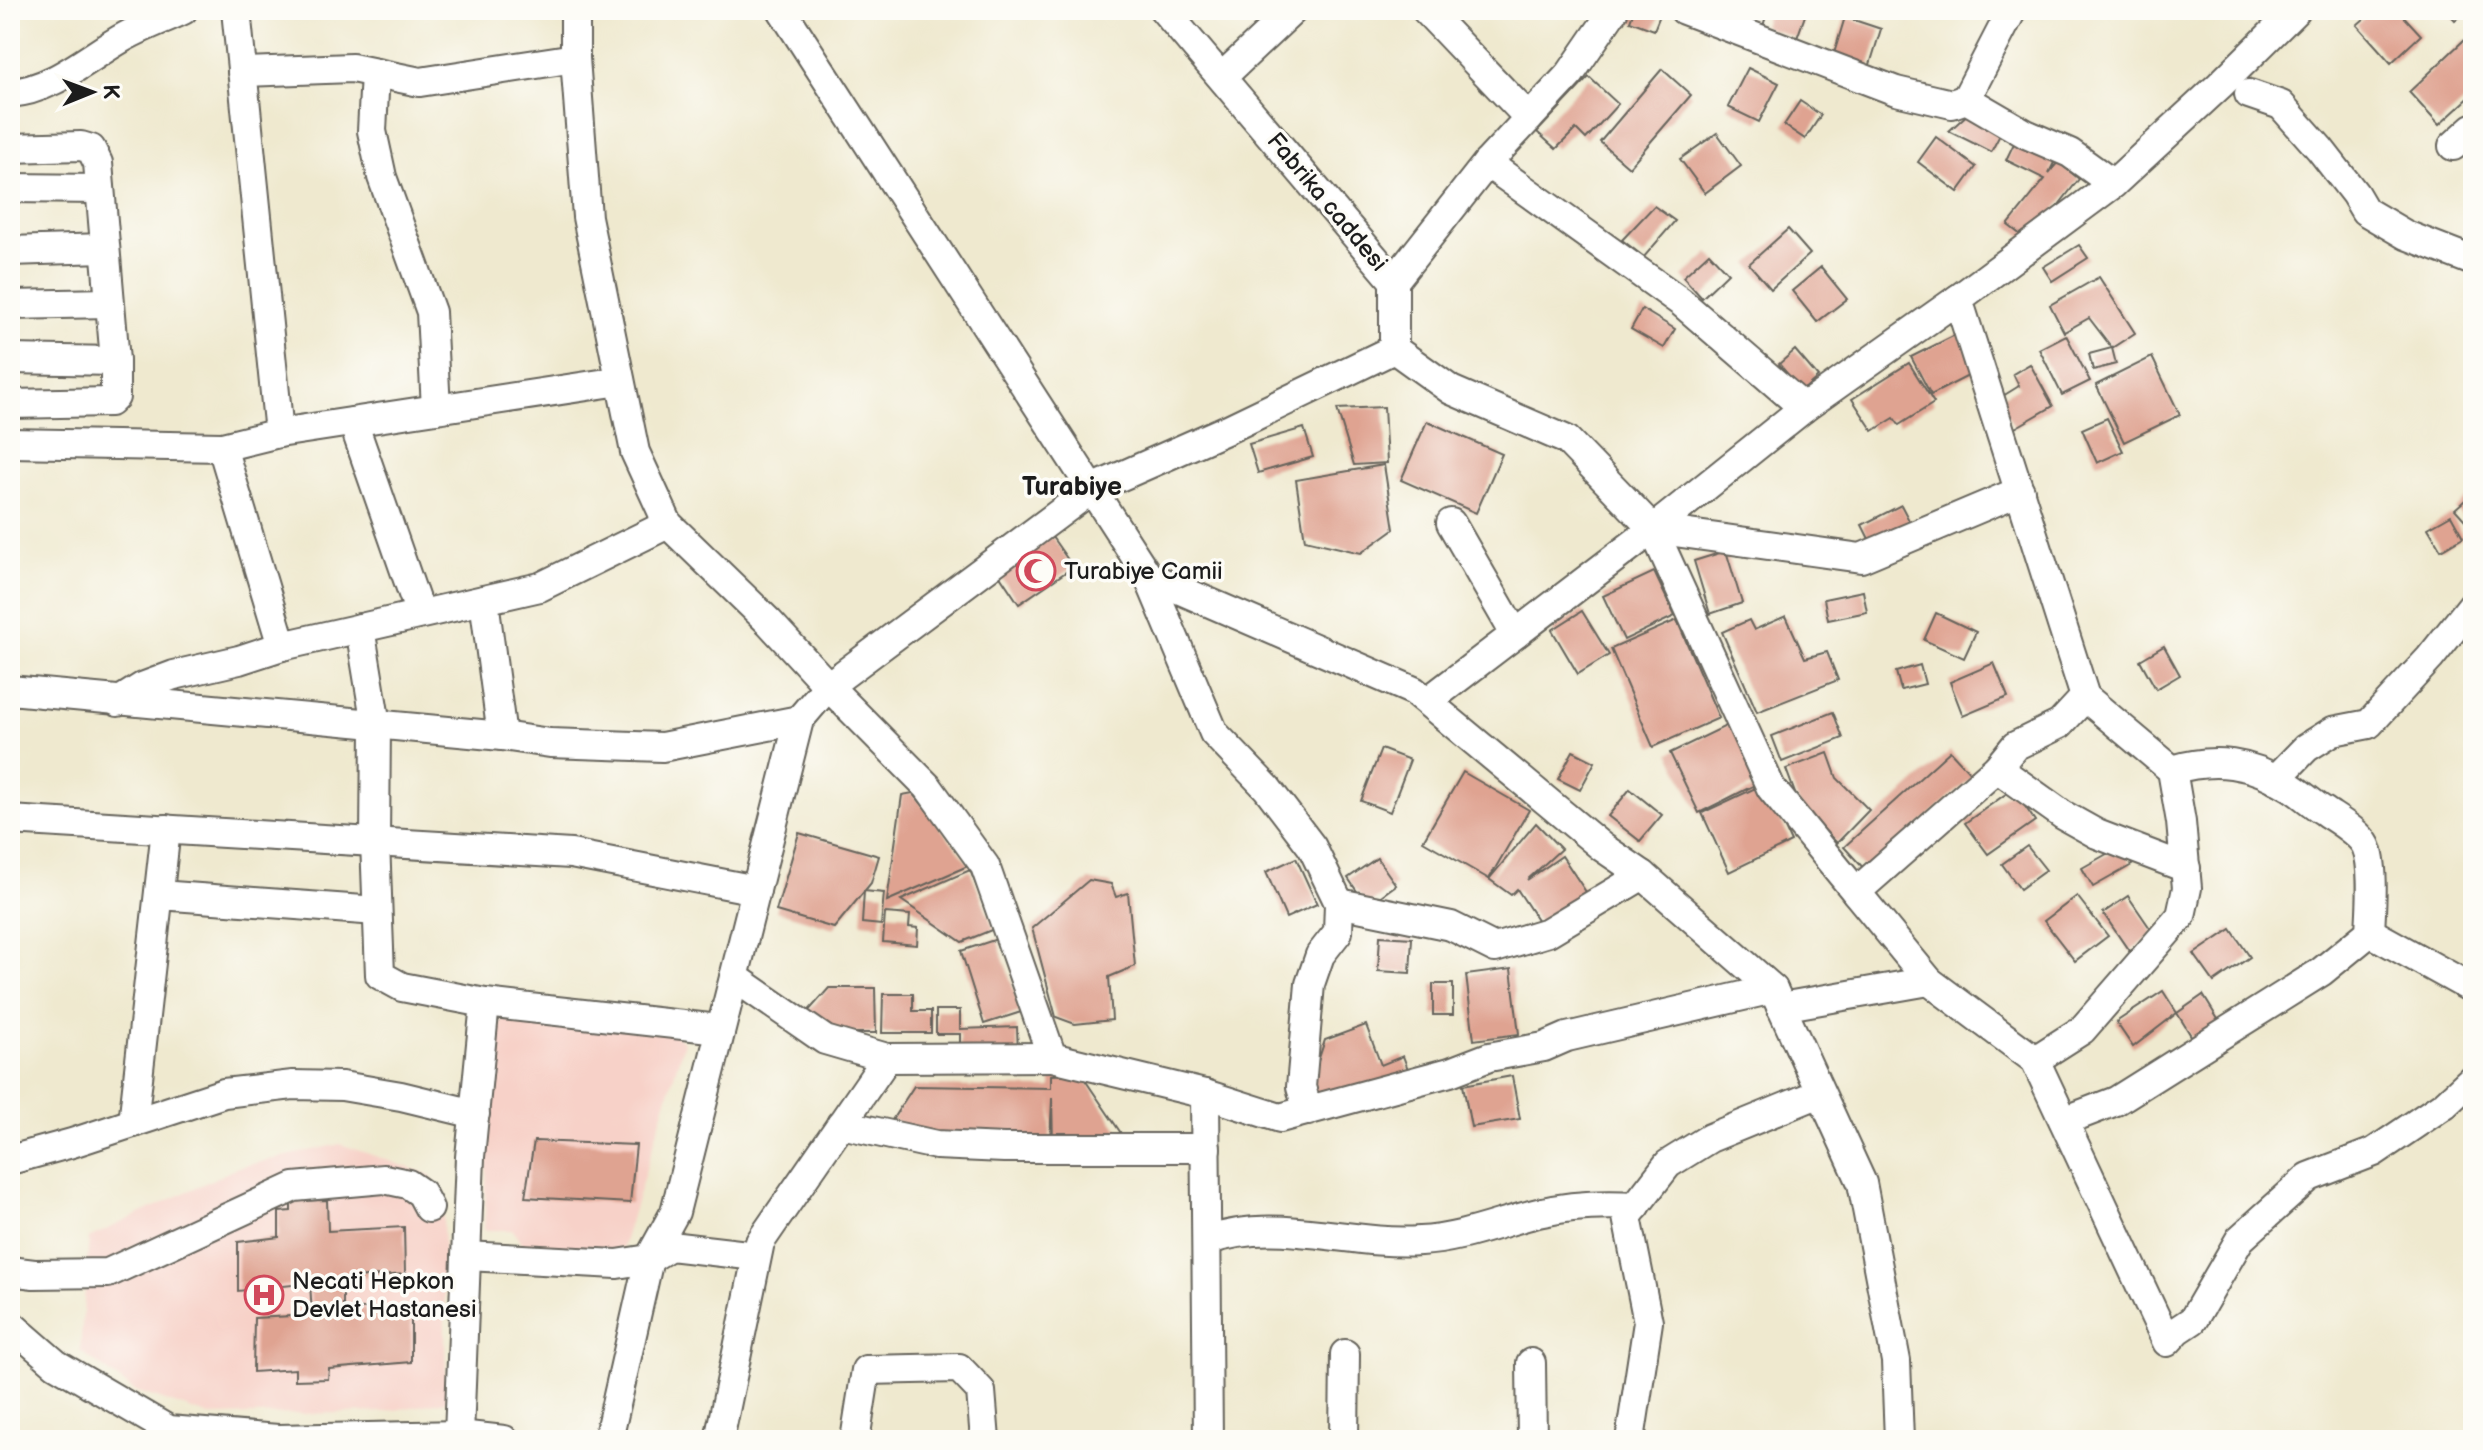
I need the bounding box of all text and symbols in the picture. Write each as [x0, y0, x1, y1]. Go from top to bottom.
north arrow [52, 52, 132, 132]
text: K [97, 84, 124, 99]
street label: Fabrika caddesi [1261, 127, 1393, 277]
district label: Turabiye [1022, 472, 1122, 503]
mosque icon: Turabiye Camii [1015, 550, 1057, 592]
place label: Turabiye Camii [1064, 557, 1223, 586]
place label: Necati Hepkon Devlet Hastanesi [292, 1267, 477, 1324]
hospital icon: Necati Hepkon Devlet Hastanesi [243, 1274, 285, 1316]

